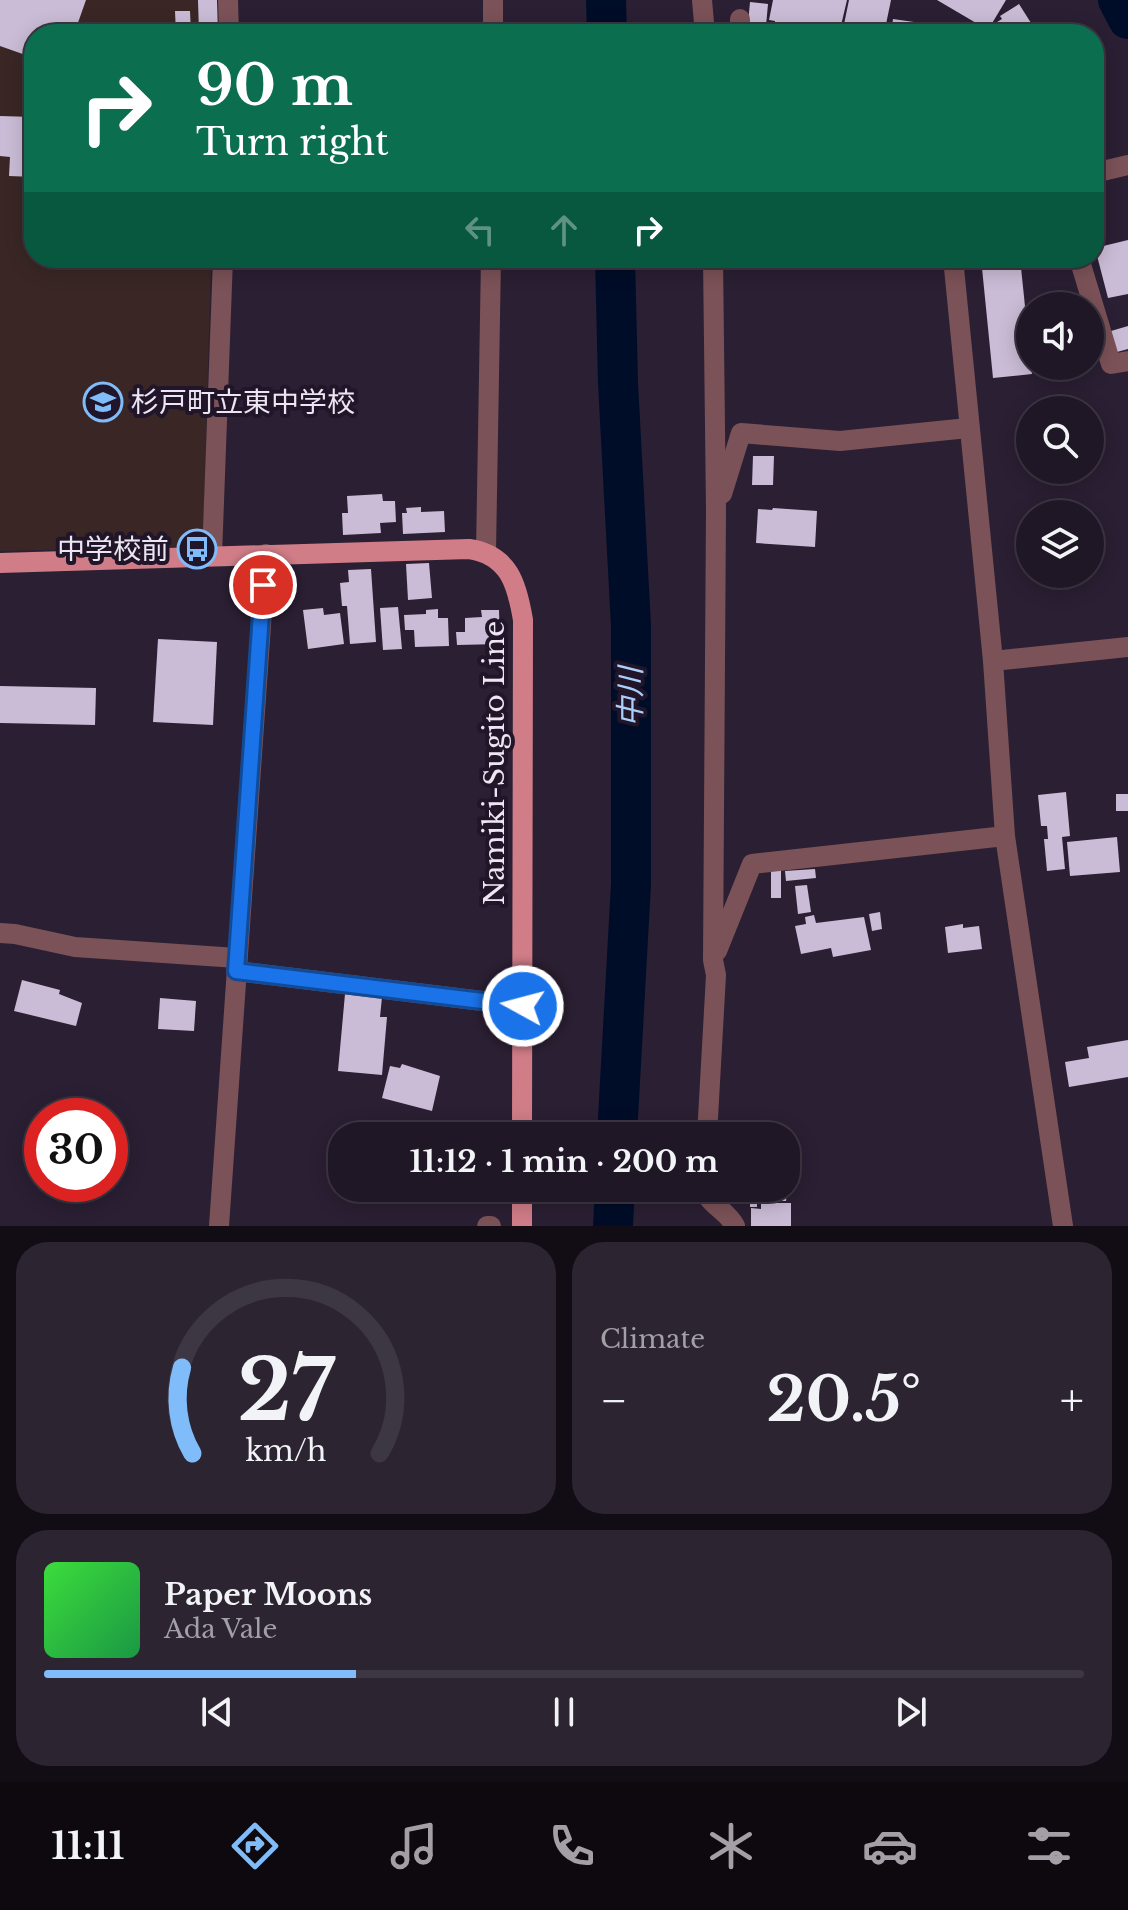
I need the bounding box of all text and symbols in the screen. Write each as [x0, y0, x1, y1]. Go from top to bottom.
text: 90 m [196, 51, 353, 120]
icon: right [64, 56, 168, 160]
text: Turn right [196, 120, 389, 165]
icon: left [458, 208, 502, 252]
icon: ahead [542, 208, 586, 252]
icon: right [626, 208, 670, 252]
map controls [1016, 292, 1104, 588]
button: sound [1016, 292, 1104, 380]
school or university icon: 杉戸町立東中学校 [82, 381, 124, 423]
place label: 杉戸町立東中学校 [131, 385, 355, 420]
button: search [1016, 396, 1104, 484]
button: layers [1016, 500, 1104, 588]
bus stop icon: 中学校前 [176, 528, 218, 570]
place label: 中学校前 [57, 532, 169, 567]
pin [229, 551, 297, 619]
icon: arrive [241, 563, 285, 607]
street label: Namiki-Sugito Line [477, 621, 512, 905]
water label: 中川 [612, 664, 649, 727]
position arrow [481, 964, 565, 1048]
speed limit sign: 30 [24, 1098, 128, 1202]
text: 11:12 · 1 min · 200 m [410, 1143, 718, 1180]
text: Climate [600, 1323, 705, 1355]
text: 27 [237, 1339, 336, 1442]
text: 20.5° [767, 1363, 921, 1437]
text: − [600, 1373, 628, 1428]
text: + [1060, 1373, 1084, 1428]
text: km/h [245, 1433, 327, 1469]
text: Paper Moons [164, 1576, 372, 1613]
text: Ada Vale [164, 1613, 277, 1645]
icon: previous [195, 1690, 239, 1734]
icon: pause [542, 1690, 586, 1734]
icon: next [889, 1690, 933, 1734]
icon: directions [227, 1818, 283, 1874]
icon: music [386, 1818, 442, 1874]
icon: phone [544, 1818, 600, 1874]
icon: climate [703, 1818, 759, 1874]
icon: car [862, 1818, 918, 1874]
icon: filters [1021, 1818, 1077, 1874]
text: 11:11 [51, 1824, 124, 1869]

